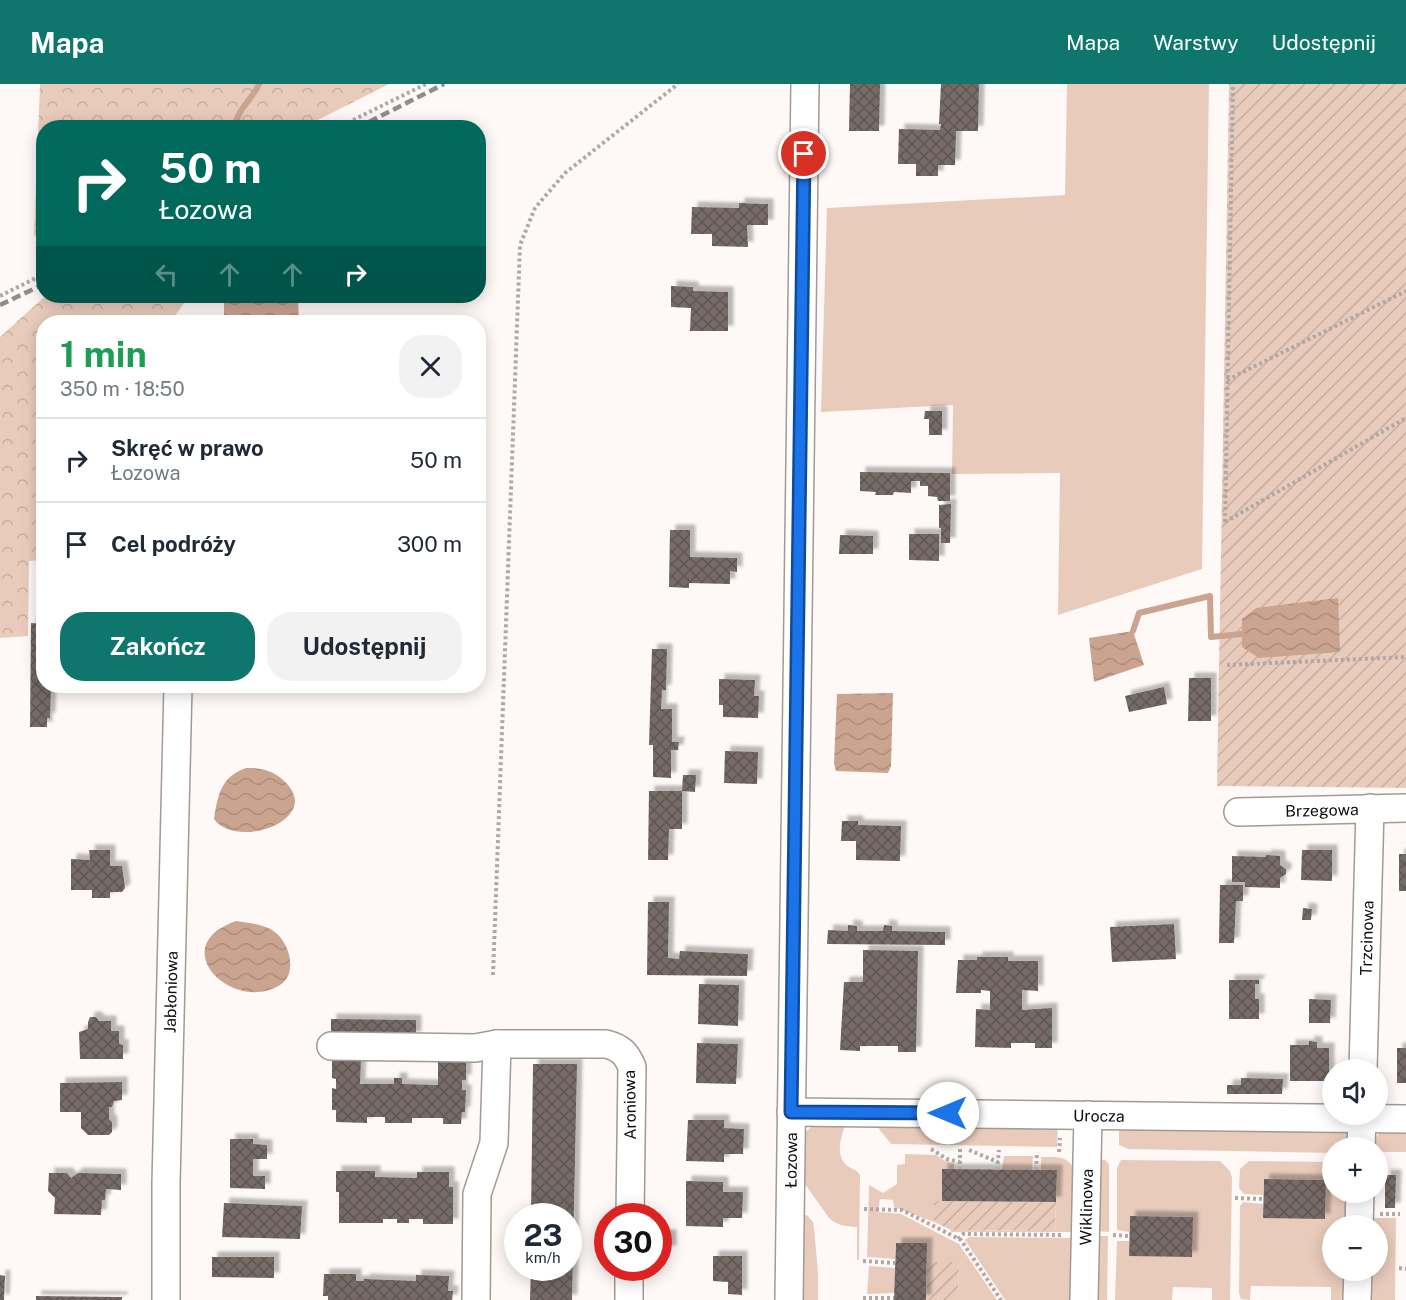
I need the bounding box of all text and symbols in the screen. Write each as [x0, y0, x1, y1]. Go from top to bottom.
text: Mapa [30, 26, 104, 59]
text: Mapa [1066, 30, 1120, 55]
text: Warstwy [1153, 30, 1238, 55]
text: Udostępnij [1271, 30, 1376, 55]
pin [778, 128, 829, 179]
icon: arrive [787, 137, 820, 170]
text: 50 m [159, 143, 262, 192]
icon: right [60, 144, 138, 222]
text: Łozowa [159, 193, 253, 225]
icon: left [150, 258, 183, 291]
icon: ahead [213, 258, 246, 291]
icon: ahead [276, 258, 309, 291]
icon: right [339, 258, 372, 291]
text: 1 min [60, 333, 147, 375]
button: close [399, 335, 462, 398]
text: 350 m · 18:50 [60, 377, 185, 401]
text: Skręć w prawo [111, 435, 264, 461]
icon: right [60, 444, 93, 477]
text: 50 m [410, 447, 462, 473]
text: Łozowa [111, 461, 180, 485]
icon: arrive [60, 528, 93, 561]
text: Cel podróży [111, 531, 236, 557]
text: 300 m [397, 531, 462, 557]
button: Zakończ [60, 612, 255, 681]
button: Udostępnij [267, 612, 462, 681]
street label: Brzegowa [1285, 800, 1359, 820]
street label: Trzcinowa [1356, 900, 1377, 976]
street label: Jabłoniowa [160, 951, 181, 1033]
map controls [1322, 1059, 1388, 1281]
button: sound [1322, 1059, 1388, 1125]
street label: Aroniowa [620, 1070, 640, 1140]
position arrow [916, 1081, 980, 1145]
street label: Urocza [1073, 1106, 1125, 1125]
street label: Łozowa [781, 1132, 801, 1188]
button: + [1322, 1137, 1388, 1203]
street label: Wiklinowa [1076, 1169, 1096, 1245]
speed limit sign: 30 [594, 1203, 672, 1281]
button: − [1322, 1215, 1388, 1281]
text: 23 [523, 1217, 563, 1253]
text: km/h [525, 1249, 561, 1266]

